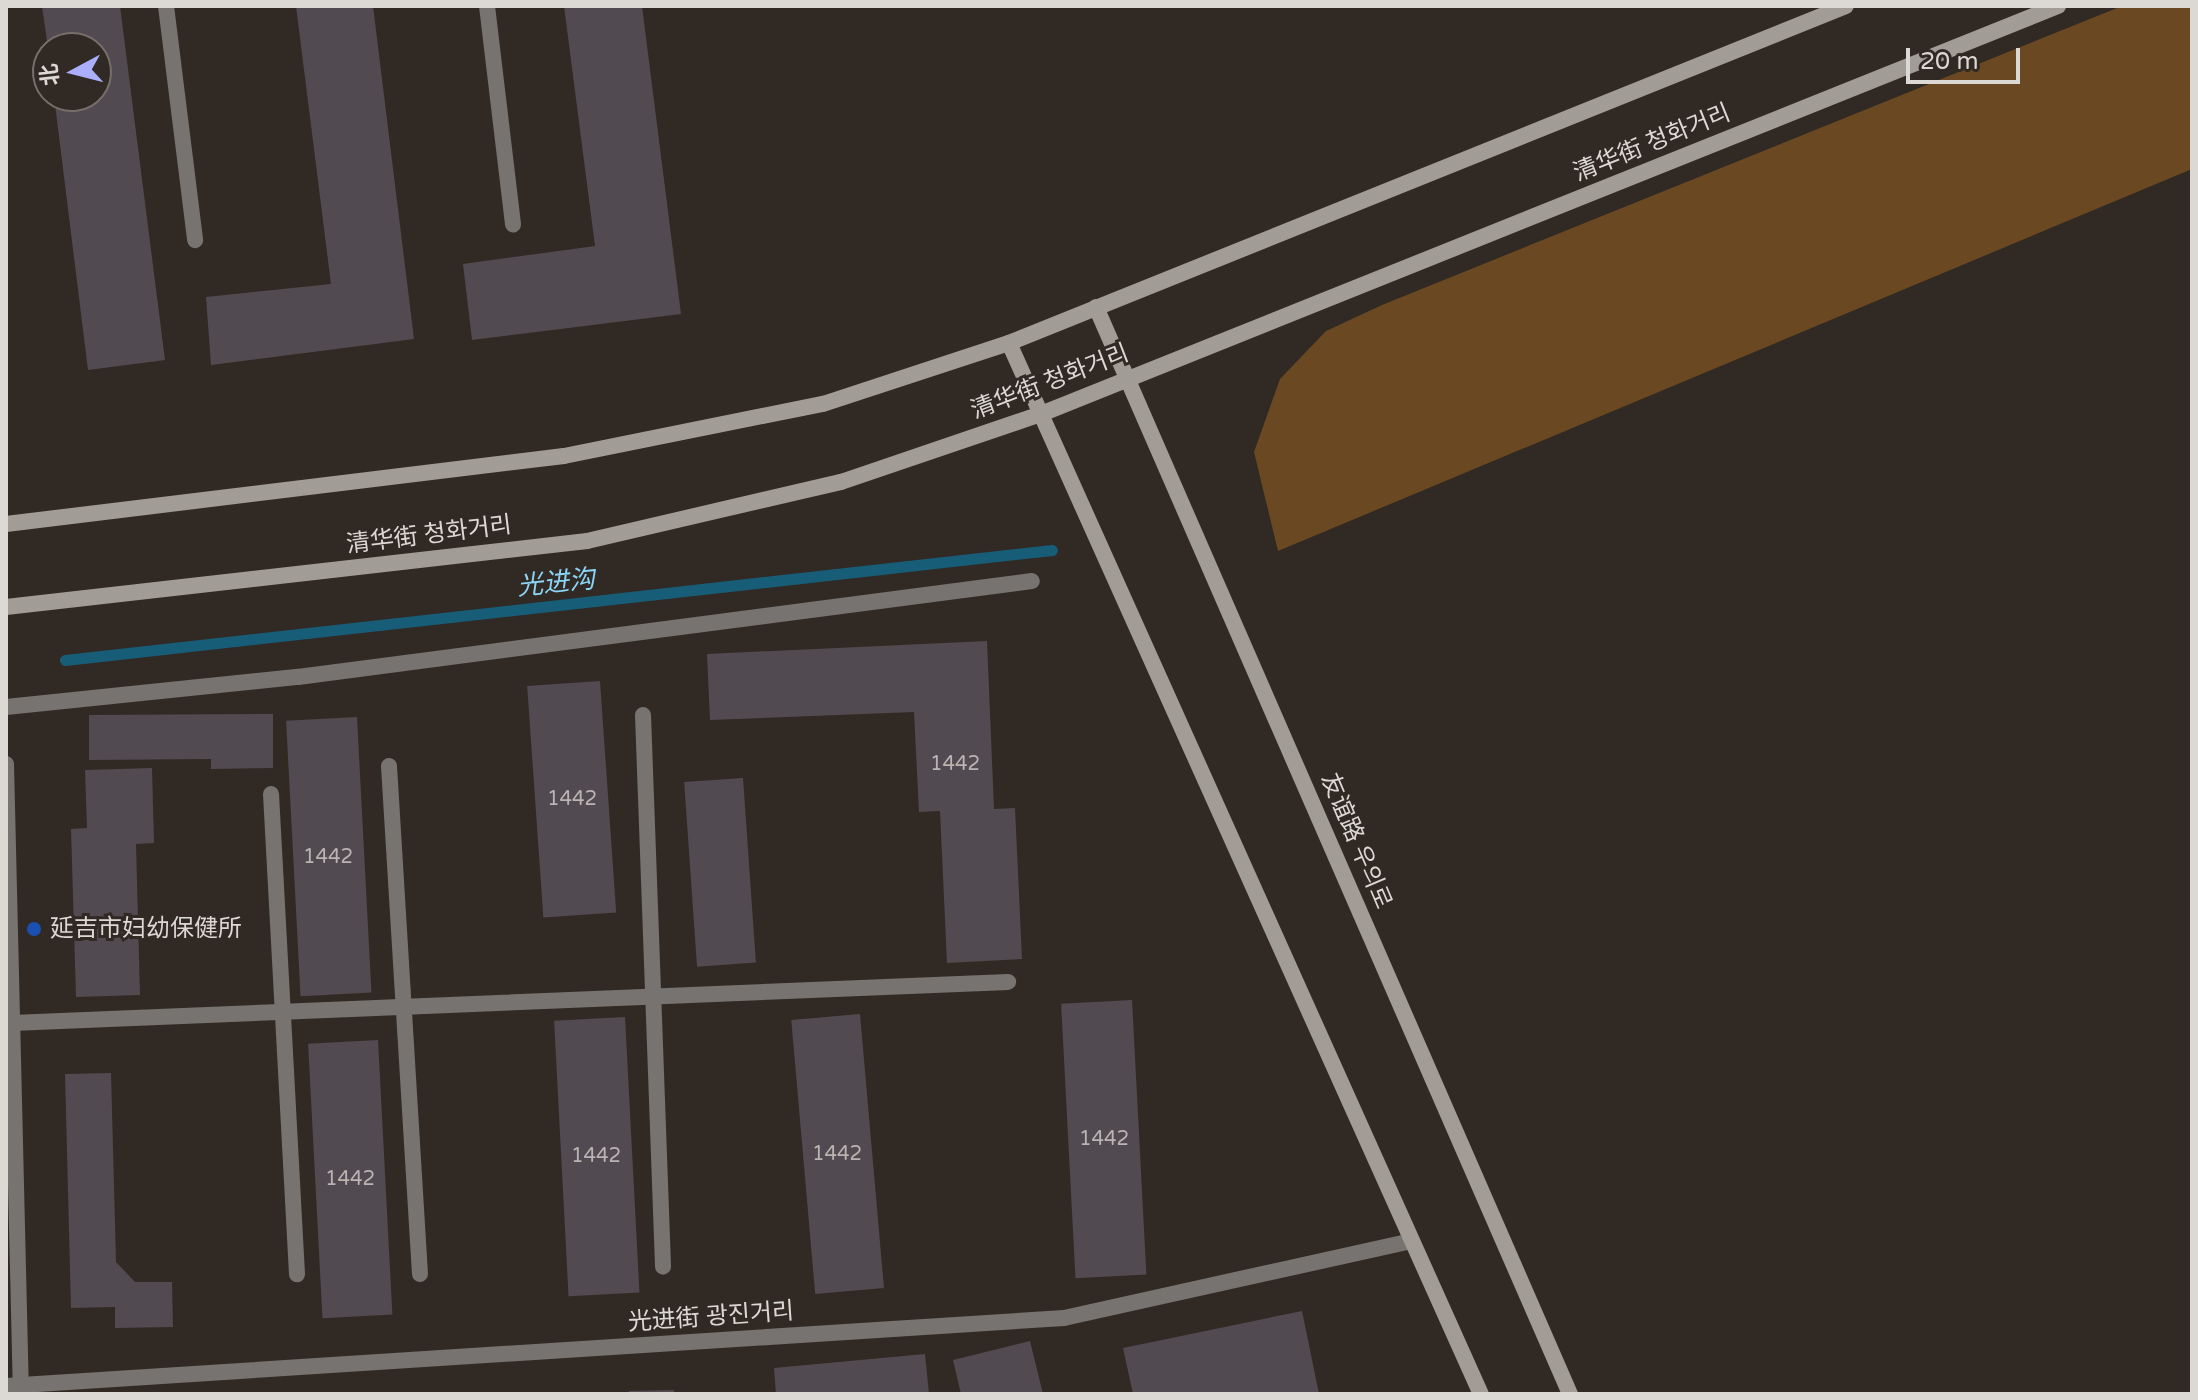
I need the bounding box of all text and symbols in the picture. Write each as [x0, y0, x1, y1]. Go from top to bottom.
north arrow [32, 32, 112, 112]
scale bar [1910, 32, 2024, 82]
text: 20 m [1920, 47, 1978, 76]
text: 北 [36, 62, 64, 87]
street label: 清华街 청화거리 [1569, 98, 1735, 188]
street label: 清华街 청화거리 [967, 339, 1133, 425]
street label: 清华街 청화거리 [345, 511, 513, 559]
water label: 光进沟 [516, 563, 596, 603]
house number: 1442 [930, 752, 980, 776]
street label: 友谊路 우의로 [1315, 769, 1397, 913]
house number: 1442 [547, 787, 597, 811]
house number: 1442 [303, 845, 353, 869]
place label: 延吉市妇幼保健所 [50, 915, 242, 943]
marker: 延吉市妇幼保健所 [25, 920, 43, 938]
house number: 1442 [1079, 1127, 1129, 1151]
house number: 1442 [812, 1142, 862, 1166]
house number: 1442 [571, 1144, 621, 1168]
house number: 1442 [325, 1167, 375, 1191]
street label: 光进街 광진거리 [627, 1297, 795, 1337]

